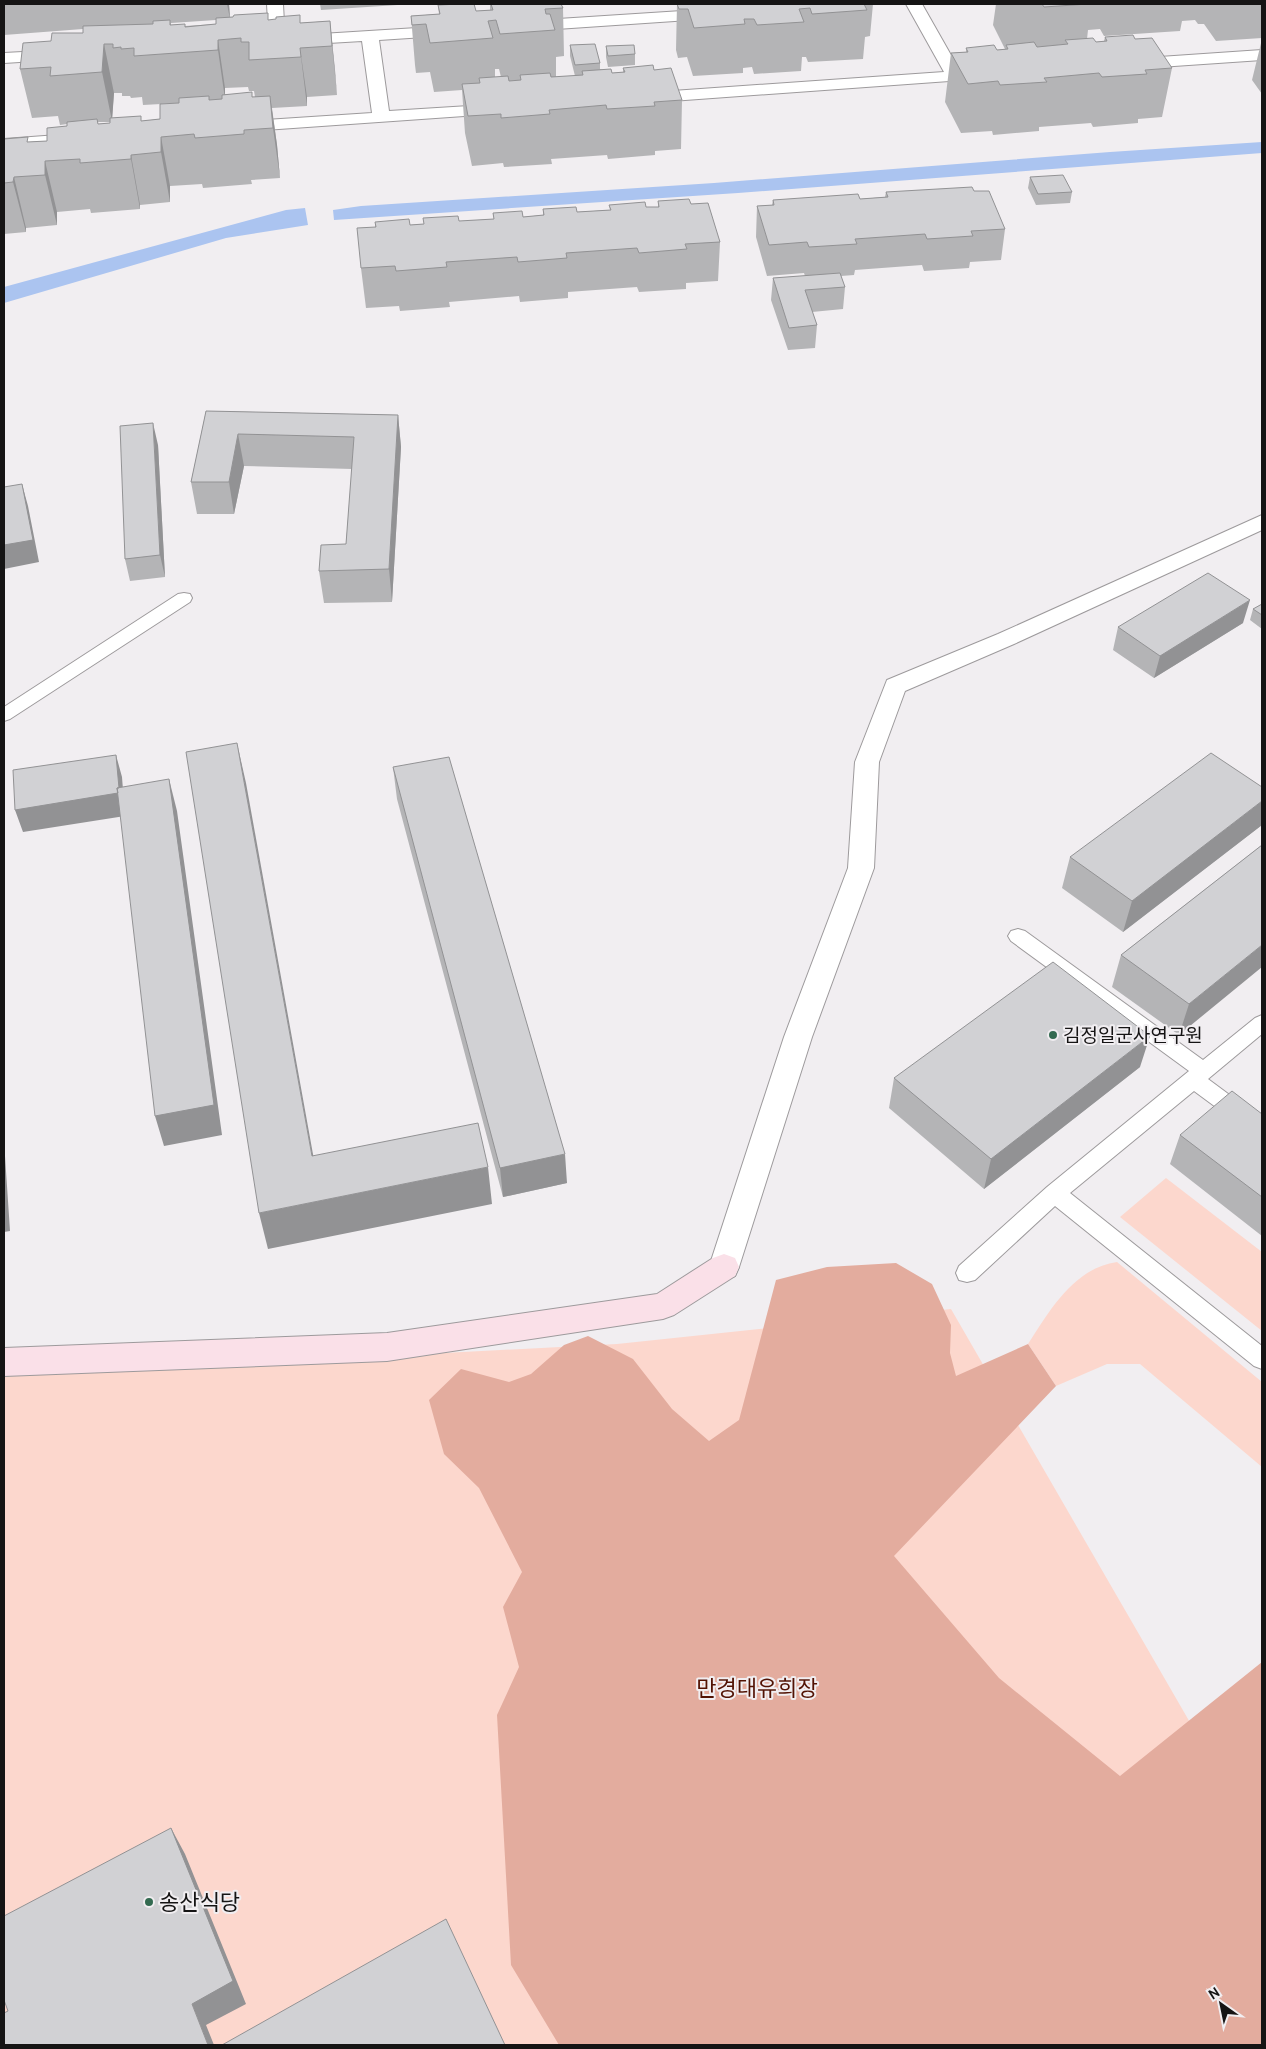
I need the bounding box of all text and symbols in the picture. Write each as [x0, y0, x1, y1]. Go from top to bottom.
place label: 김정일군사연구원 [1063, 1024, 1203, 1047]
marker: 김정일군사연구원 [1047, 1029, 1059, 1041]
park label: 만경대유희장 [696, 1675, 818, 1702]
place label: 송산식당 [159, 1889, 240, 1916]
marker: 송산식당 [143, 1896, 155, 1908]
north arrow [1196, 1979, 1246, 2029]
text: N [1205, 1983, 1223, 2003]

